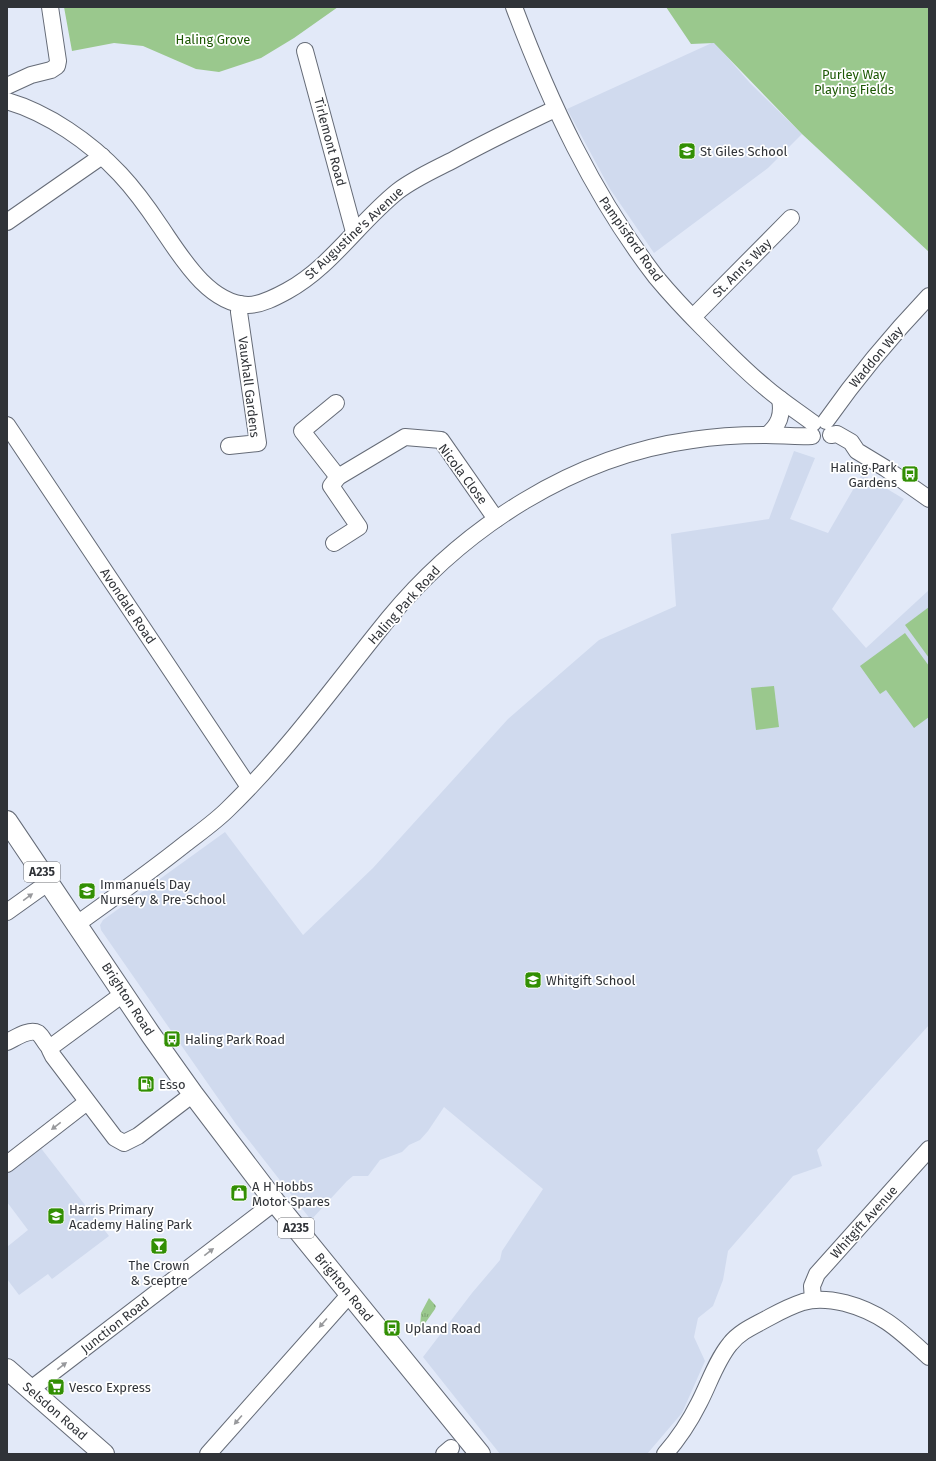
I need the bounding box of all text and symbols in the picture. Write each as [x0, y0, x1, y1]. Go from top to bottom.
park label: Haling Grove [176, 32, 250, 47]
park label: Purley Way Playing Fields [814, 67, 894, 97]
street label: Tirlemont Road [311, 96, 349, 188]
school or university icon: St Giles School [677, 141, 697, 161]
place label: St Giles School [700, 144, 788, 159]
street label: St Augustine's Avenue [302, 184, 406, 282]
street label: Pampisford Road [596, 194, 666, 284]
street label: St. Ann's Way [710, 235, 775, 300]
street label: Waddon Way [846, 323, 906, 391]
street label: Vauxhall Gardens [235, 336, 263, 438]
street label: Nicola Close [435, 441, 491, 507]
place label: Haling Park Gardens [830, 460, 897, 490]
bus stop icon: Haling Park Gardens [900, 464, 920, 484]
street label: Haling Park Road [365, 563, 443, 647]
street label: Avondale Road [97, 565, 159, 647]
road number: A235 [24, 862, 60, 882]
place label: Immanuels Day Nursery & Pre-School [100, 877, 226, 907]
school or university icon: Immanuels Day Nursery & Pre-School [77, 881, 97, 901]
one-way arrow [22, 893, 33, 902]
street label: Brighton Road [99, 960, 157, 1038]
school or university icon: Whitgift School [523, 970, 543, 990]
place label: Whitgift School [546, 973, 636, 988]
bus stop icon: Haling Park Road [162, 1029, 182, 1049]
place label: Haling Park Road [185, 1032, 285, 1047]
fuel station icon: Esso [136, 1074, 156, 1094]
place label: Esso [159, 1077, 186, 1092]
one-way arrow [51, 1121, 62, 1130]
place label: A H Hobbs Motor Spares [252, 1179, 330, 1209]
shop icon: A H Hobbs Motor Spares [229, 1183, 249, 1203]
street label: Whitgift Avenue [827, 1183, 901, 1261]
place label: Harris Primary Academy Haling Park [69, 1202, 192, 1232]
school or university icon: Harris Primary Academy Haling Park [46, 1206, 66, 1226]
road number: A235 [278, 1218, 314, 1238]
bar icon: The Crown & Sceptre [149, 1236, 169, 1256]
one-way arrow [204, 1248, 215, 1257]
street label: Brighton Road [312, 1250, 376, 1324]
place label: The Crown & Sceptre [128, 1258, 190, 1288]
street label: Junction Road [78, 1294, 152, 1356]
one-way arrow [319, 1317, 328, 1328]
bus stop icon: Upland Road [382, 1318, 402, 1338]
place label: Upland Road [405, 1321, 481, 1336]
one-way arrow [56, 1361, 67, 1370]
supermarket icon: Vesco Express [46, 1377, 66, 1397]
street label: Selsdon Road [20, 1379, 90, 1443]
place label: Vesco Express [69, 1380, 151, 1395]
one-way arrow [233, 1415, 242, 1426]

